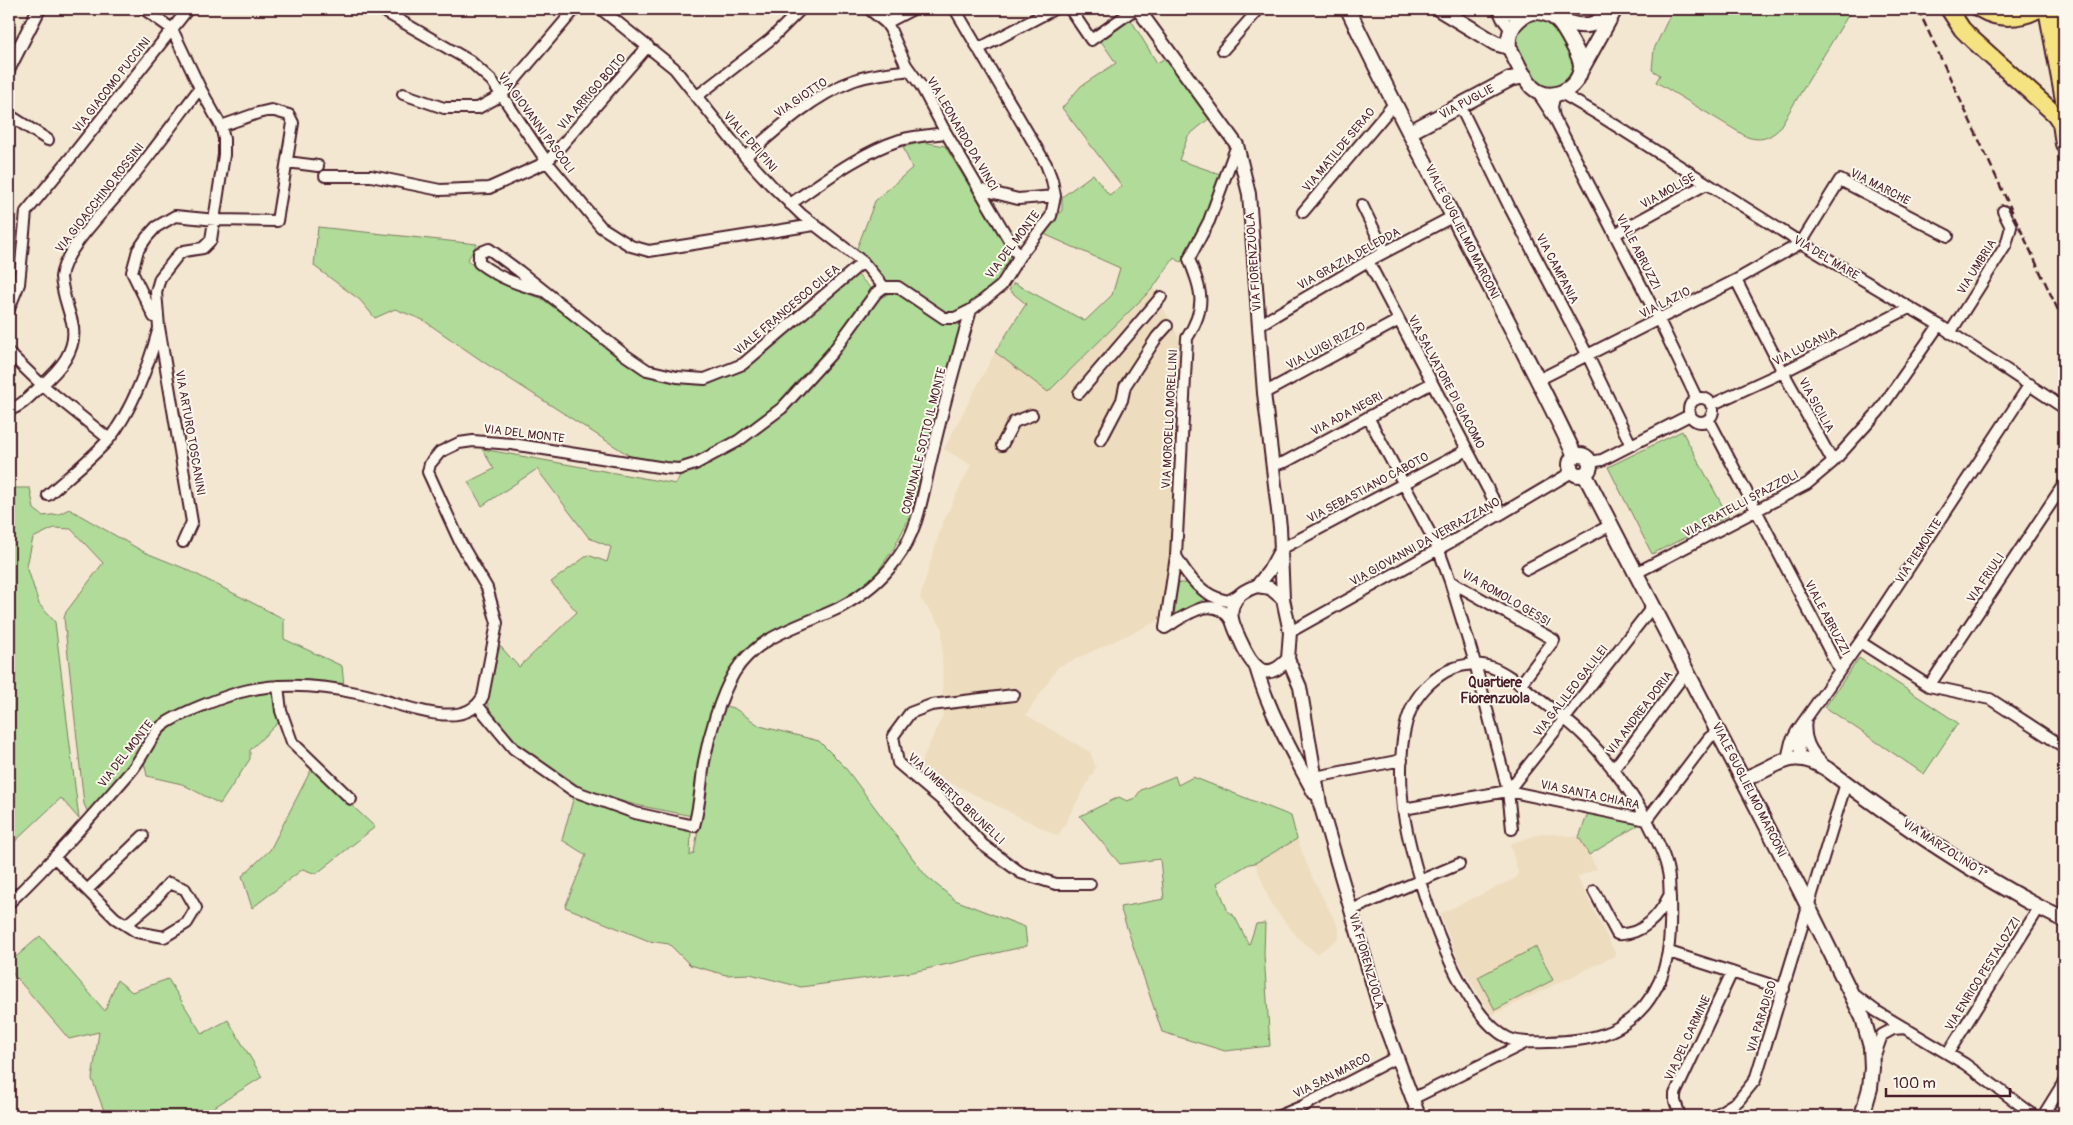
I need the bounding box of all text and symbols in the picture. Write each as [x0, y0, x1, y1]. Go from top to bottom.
street label: VIA GIACOMO PUCCINI [70, 34, 154, 136]
street label: VIA ARRIGO BOITO [555, 50, 629, 133]
street label: VIA GIOVANNI PASCOLI [494, 70, 578, 176]
street label: VIA LEONARDO DA VINCI [923, 74, 1001, 194]
street label: VIA GIOTTO [772, 75, 831, 121]
street label: VIA PUGLIE [1437, 81, 1497, 123]
street label: VIA MATILDE SERAO [1299, 105, 1379, 195]
street label: VIALE DEI PINI [720, 109, 780, 175]
street label: VIA GIOACCHINO ROSSINI [52, 140, 148, 256]
street label: VIALE GUGLIELMO MARCONI [1421, 162, 1503, 302]
street label: VIA MARCHE [1847, 165, 1913, 209]
street label: VIA MOLISE [1638, 170, 1698, 212]
street label: VIA DEL MONTE [983, 208, 1043, 282]
street label: VIA FIORENZUOLA [1243, 212, 1265, 312]
street label: VIALE ABRUZZI [1613, 212, 1663, 292]
street label: VIA GRAZIA DELEDDA [1295, 224, 1403, 293]
street label: VIA CAMPANIA [1532, 231, 1582, 307]
street label: VIA DEL MARE [1791, 233, 1861, 283]
street label: VIA UMBRIA [1954, 236, 2000, 297]
street label: VIALE FRANCESCO CILEA [731, 261, 843, 359]
street label: VIA LAZIO [1637, 284, 1693, 322]
street label: VIA SALVATORE DI GIACOMO [1404, 313, 1488, 452]
street label: VIA LUIGI RIZZO [1284, 319, 1368, 373]
street label: VIA LUCANIA [1770, 324, 1840, 370]
street label: VIA MOROELLO MORELLINI [1159, 349, 1181, 489]
street label: COMUNALE SOTTO IL MONTE [898, 366, 950, 516]
street label: VIA ARTURO TOSCANINI [172, 369, 208, 497]
street label: VIA SICILIA [1795, 375, 1837, 435]
street label: VIA ADA NEGRI [1308, 389, 1386, 439]
street label: VIA DEL MONTE [483, 422, 565, 446]
street label: VIA SEBASTIANO CABOTO [1305, 449, 1432, 526]
street label: VIA FRATELLI SPAZZOLI [1681, 467, 1801, 541]
street label: VIA GIOVANNI DA VERRAZZANO [1347, 494, 1503, 590]
street label: VIA PIEMONTE [1892, 516, 1946, 586]
street label: VIA FRIULI [1964, 550, 2008, 606]
street label: VIA ROMOLO GESSI [1459, 566, 1553, 630]
street label: VIALE ABRUZZI [1801, 578, 1853, 658]
street label: VIA GALILEO GALILEI [1530, 642, 1612, 740]
street label: VIA ANDREA DORIA [1604, 668, 1677, 758]
district label: Quartiere Fiorenzuola [1460, 674, 1530, 707]
street label: VIA DEL MONTE [95, 717, 157, 791]
street label: VIALE GUGLIELMO MARCONI [1708, 720, 1790, 860]
street label: VIA UMBERTO BRUNELLI [904, 750, 1008, 848]
street label: VIA SANTA CHIARA [1539, 777, 1641, 813]
street label: VIA MARZOLINO 1° [1900, 816, 1990, 882]
street label: VIA FIORENZUOLA [1345, 911, 1387, 1011]
street label: VIA ENRICO PESTALOZZI [1942, 914, 2024, 1034]
street label: VIA PARADISO [1744, 979, 1780, 1055]
street label: VIA DEL CARMINE [1662, 993, 1714, 1083]
street label: VIA SAN MARCO [1291, 1050, 1373, 1102]
scale bar [1886, 1065, 2009, 1097]
text: 100 m [1893, 1074, 1936, 1093]

